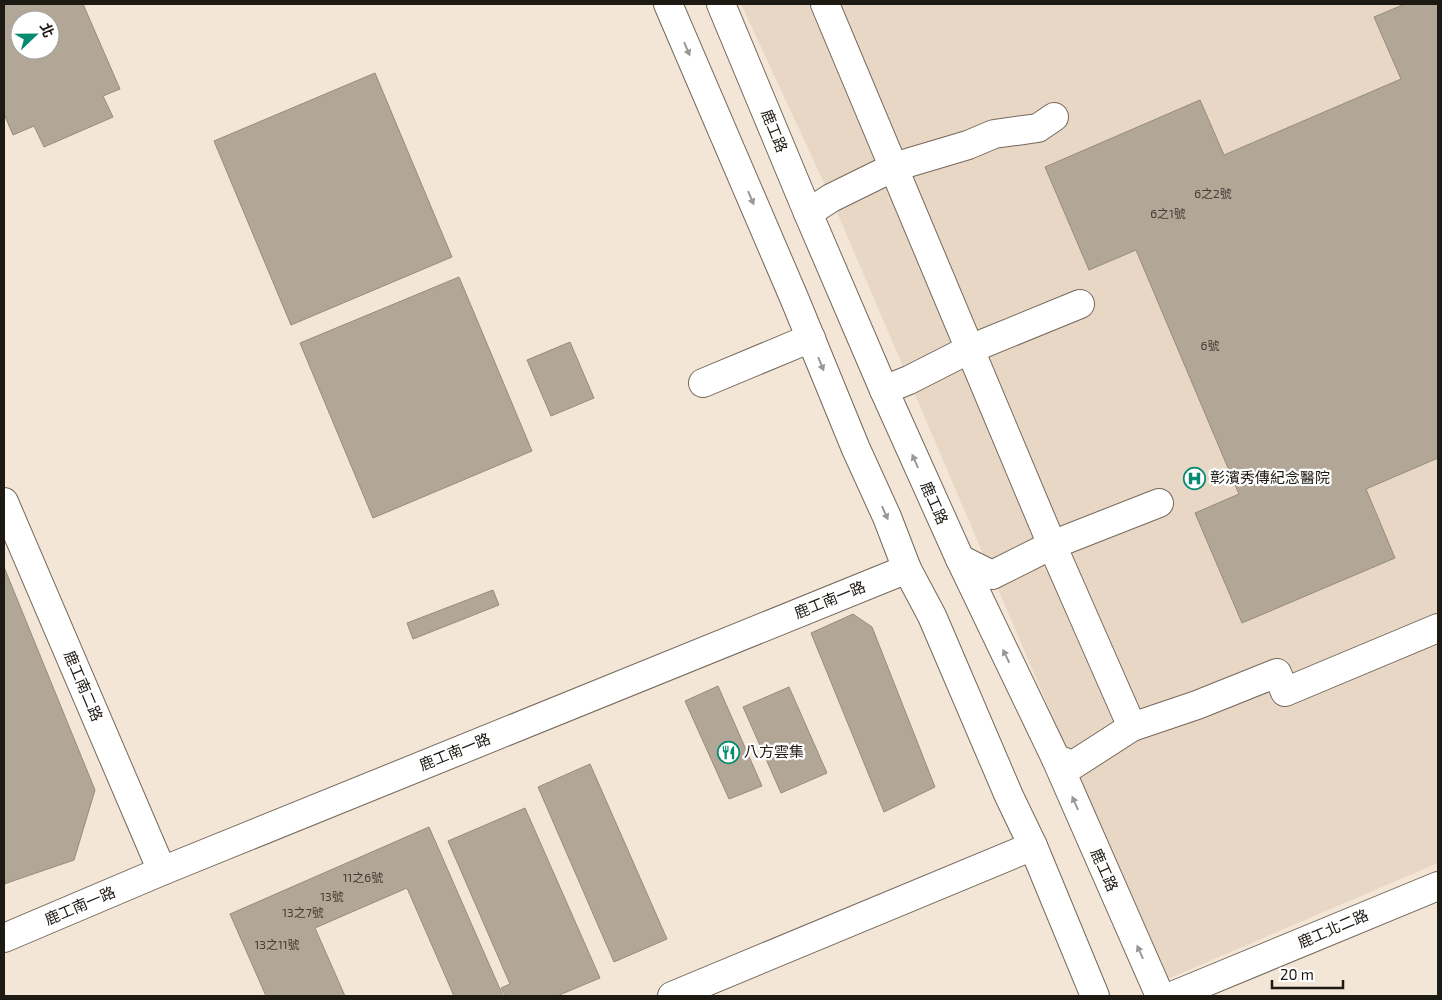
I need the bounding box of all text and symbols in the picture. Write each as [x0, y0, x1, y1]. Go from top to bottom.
north arrow [10, 10, 60, 60]
text: 北 [37, 20, 58, 40]
one-way arrow [684, 42, 692, 56]
street label: 鹿工路 [758, 106, 792, 155]
house number: 6之2號 [1194, 186, 1232, 200]
one-way arrow [748, 191, 756, 205]
house number: 6之1號 [1150, 206, 1186, 220]
house number: 6號 [1201, 338, 1219, 352]
one-way arrow [817, 357, 825, 372]
one-way arrow [911, 454, 919, 468]
hospital icon: 彰濱秀傳紀念醫院 [1182, 466, 1206, 490]
place label: 彰濱秀傳紀念醫院 [1210, 468, 1330, 486]
street label: 鹿工路 [918, 478, 952, 527]
one-way arrow [881, 506, 889, 520]
street label: 鹿工南一路 [791, 577, 868, 621]
street label: 鹿工南二路 [61, 648, 107, 724]
one-way arrow [1002, 648, 1010, 663]
street label: 鹿工南一路 [416, 729, 493, 773]
restaurant icon: 八方雲集 [716, 740, 740, 764]
place label: 八方雲集 [744, 742, 804, 760]
one-way arrow [1070, 796, 1078, 810]
street label: 鹿工路 [1088, 845, 1122, 894]
house number: 11之6號 [343, 870, 383, 884]
street label: 鹿工南一路 [42, 882, 118, 928]
house number: 13號 [320, 889, 344, 903]
house number: 13之7號 [282, 905, 324, 919]
street label: 鹿工北二路 [1295, 905, 1371, 951]
house number: 13之11號 [254, 937, 300, 951]
one-way arrow [1135, 945, 1143, 959]
scale bar [1272, 958, 1343, 990]
text: 20 m [1280, 965, 1314, 983]

